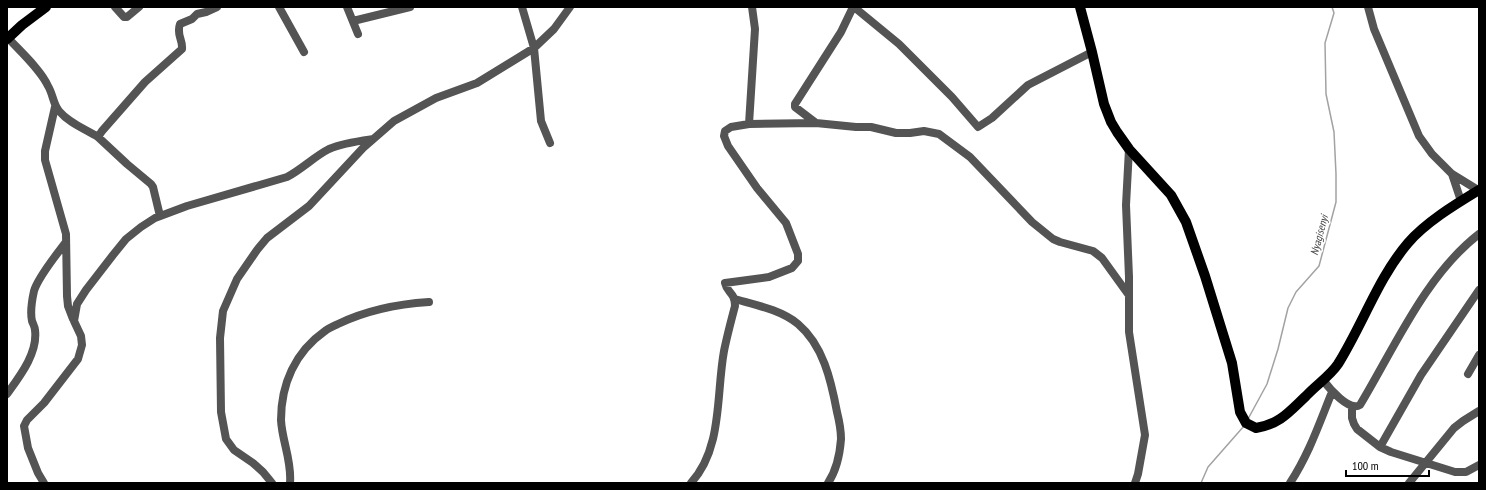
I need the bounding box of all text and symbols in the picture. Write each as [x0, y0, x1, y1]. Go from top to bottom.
water label: Nyagisenyi [1307, 212, 1332, 257]
scale bar [1346, 452, 1429, 478]
text: 100 m [1352, 458, 1379, 473]

